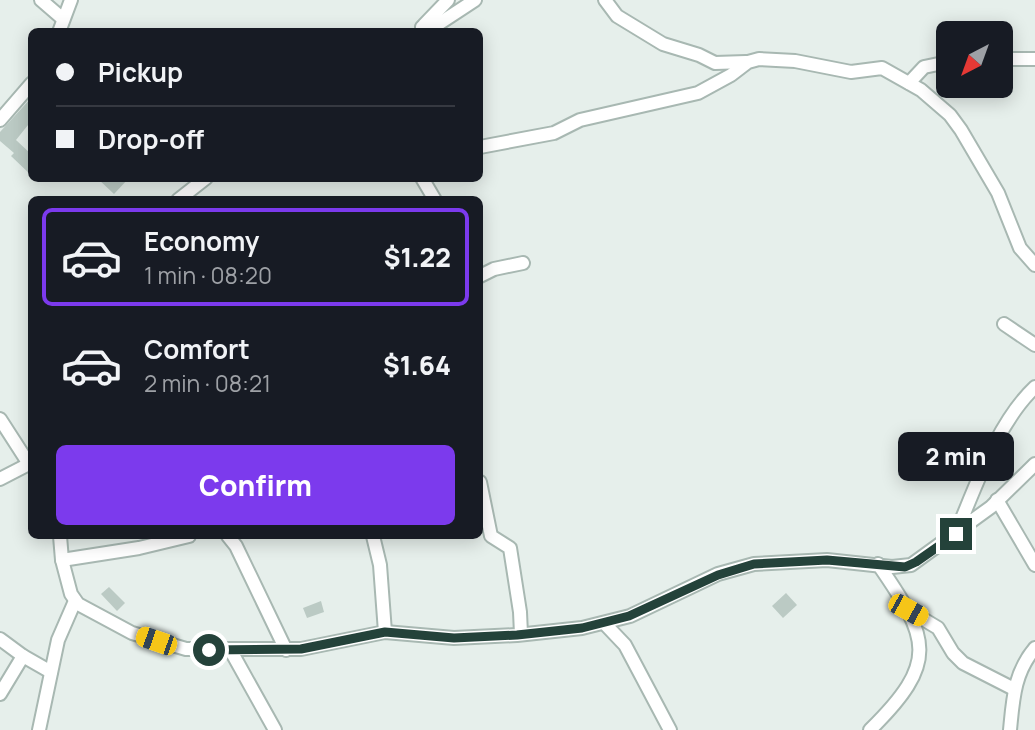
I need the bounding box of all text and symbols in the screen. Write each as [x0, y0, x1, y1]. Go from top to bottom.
north arrow [936, 21, 1013, 98]
map controls [936, 21, 1013, 98]
text: Pickup [98, 54, 183, 90]
text: Drop-off [98, 121, 204, 157]
text: Economy [144, 223, 259, 259]
icon: car [60, 226, 123, 289]
text: $1.22 [384, 239, 451, 275]
text: 1 min · 08:20 [144, 259, 272, 291]
text: Comfort [144, 331, 250, 367]
icon: car [60, 334, 123, 397]
text: $1.64 [383, 347, 451, 383]
text: 2 min · 08:21 [144, 367, 271, 399]
callout: 2 min [898, 433, 1014, 482]
text: 2 min [926, 440, 987, 472]
button: Confirm [56, 445, 455, 525]
route end [940, 518, 972, 550]
car [885, 591, 932, 629]
car [133, 624, 180, 658]
route start [193, 634, 225, 666]

